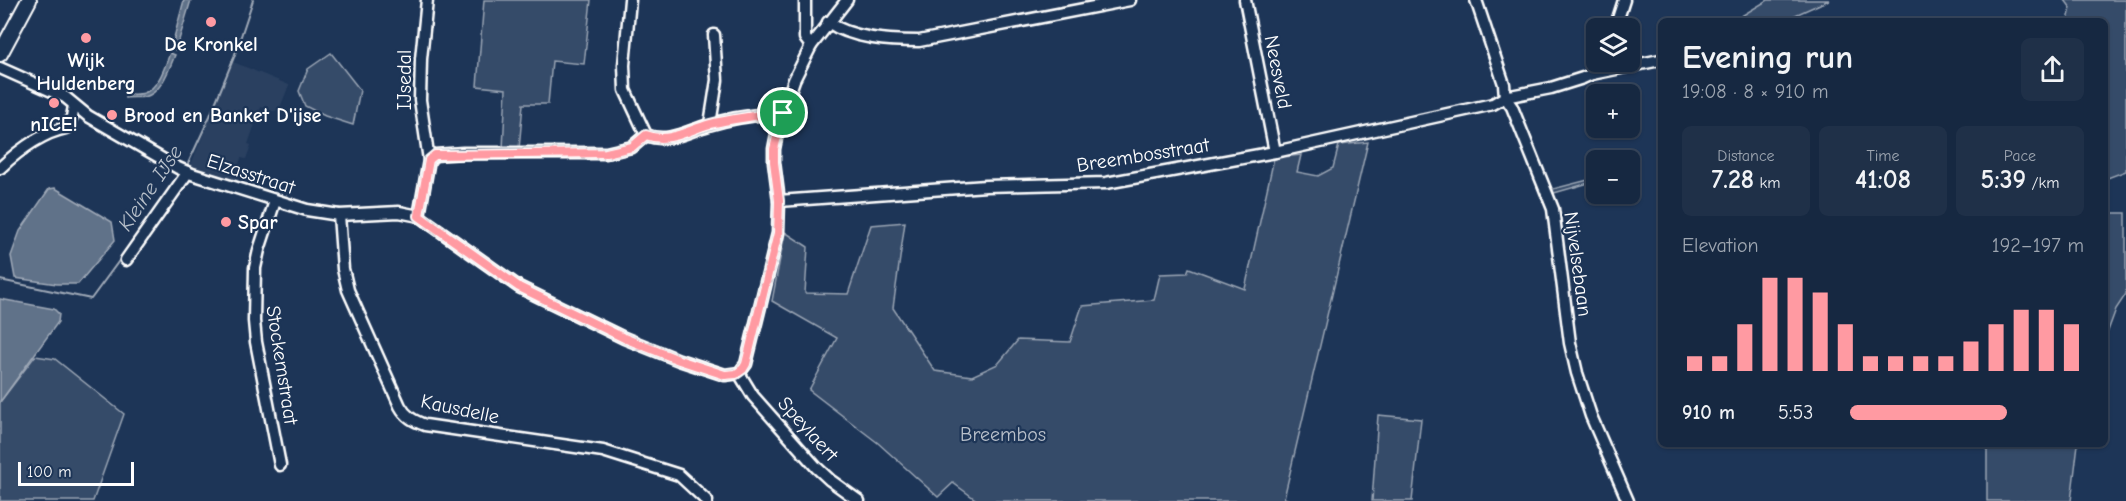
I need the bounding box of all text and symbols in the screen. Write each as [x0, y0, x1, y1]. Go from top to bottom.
marker: De Kronkel [204, 15, 218, 29]
map controls [1586, 18, 1640, 204]
button: layers [1586, 18, 1640, 72]
marker: Wijk Huldenberg [79, 31, 93, 45]
place label: De Kronkel [164, 33, 258, 56]
street label: Neesveld [1260, 33, 1296, 111]
text: Evening run [1682, 38, 1853, 76]
button: share [2021, 38, 2084, 101]
place label: Wijk Huldenberg [36, 49, 136, 95]
street label: IJsedal [393, 50, 416, 110]
text: 19:08 · 8 × 910 m [1682, 80, 1829, 103]
button: + [1586, 84, 1640, 138]
pin [757, 87, 808, 138]
marker: nICE! [47, 96, 61, 110]
icon: arrive [766, 96, 799, 129]
place label: Brood en Banket D'ijse [124, 104, 321, 127]
marker: Brood en Banket D'ijse [105, 108, 119, 122]
place label: nICE! [30, 113, 78, 136]
street label: Breembosstraat [1075, 133, 1212, 177]
water label: Kleine IJse [113, 140, 188, 235]
text: Distance [1717, 147, 1775, 165]
text: Time [1866, 147, 1900, 165]
text: Pace [2004, 147, 2036, 165]
street label: Elzasstraat [204, 149, 299, 199]
button: − [1586, 150, 1640, 204]
text: 7.28 [1712, 165, 1754, 195]
text: 41:08 [1855, 165, 1911, 195]
text: 5:39 [1981, 165, 2026, 195]
text: km [1754, 174, 1781, 192]
text: /km [2026, 174, 2059, 192]
street label: Nijvelsebaan [1559, 210, 1597, 318]
place label: Spar [238, 211, 278, 234]
marker: Spar [219, 215, 233, 229]
text: Elevation [1682, 234, 1759, 257]
text: 192–197 m [1992, 234, 2084, 257]
street label: Stockemstraat [261, 304, 303, 427]
street label: Kausdelle [419, 389, 501, 429]
street label: Speylaert [773, 392, 844, 467]
text: 910 m [1682, 401, 1735, 424]
text: 5:53 [1778, 401, 1813, 424]
park label: Breembos [960, 423, 1046, 446]
scale bar [18, 459, 134, 486]
text: 100 m [27, 463, 71, 481]

